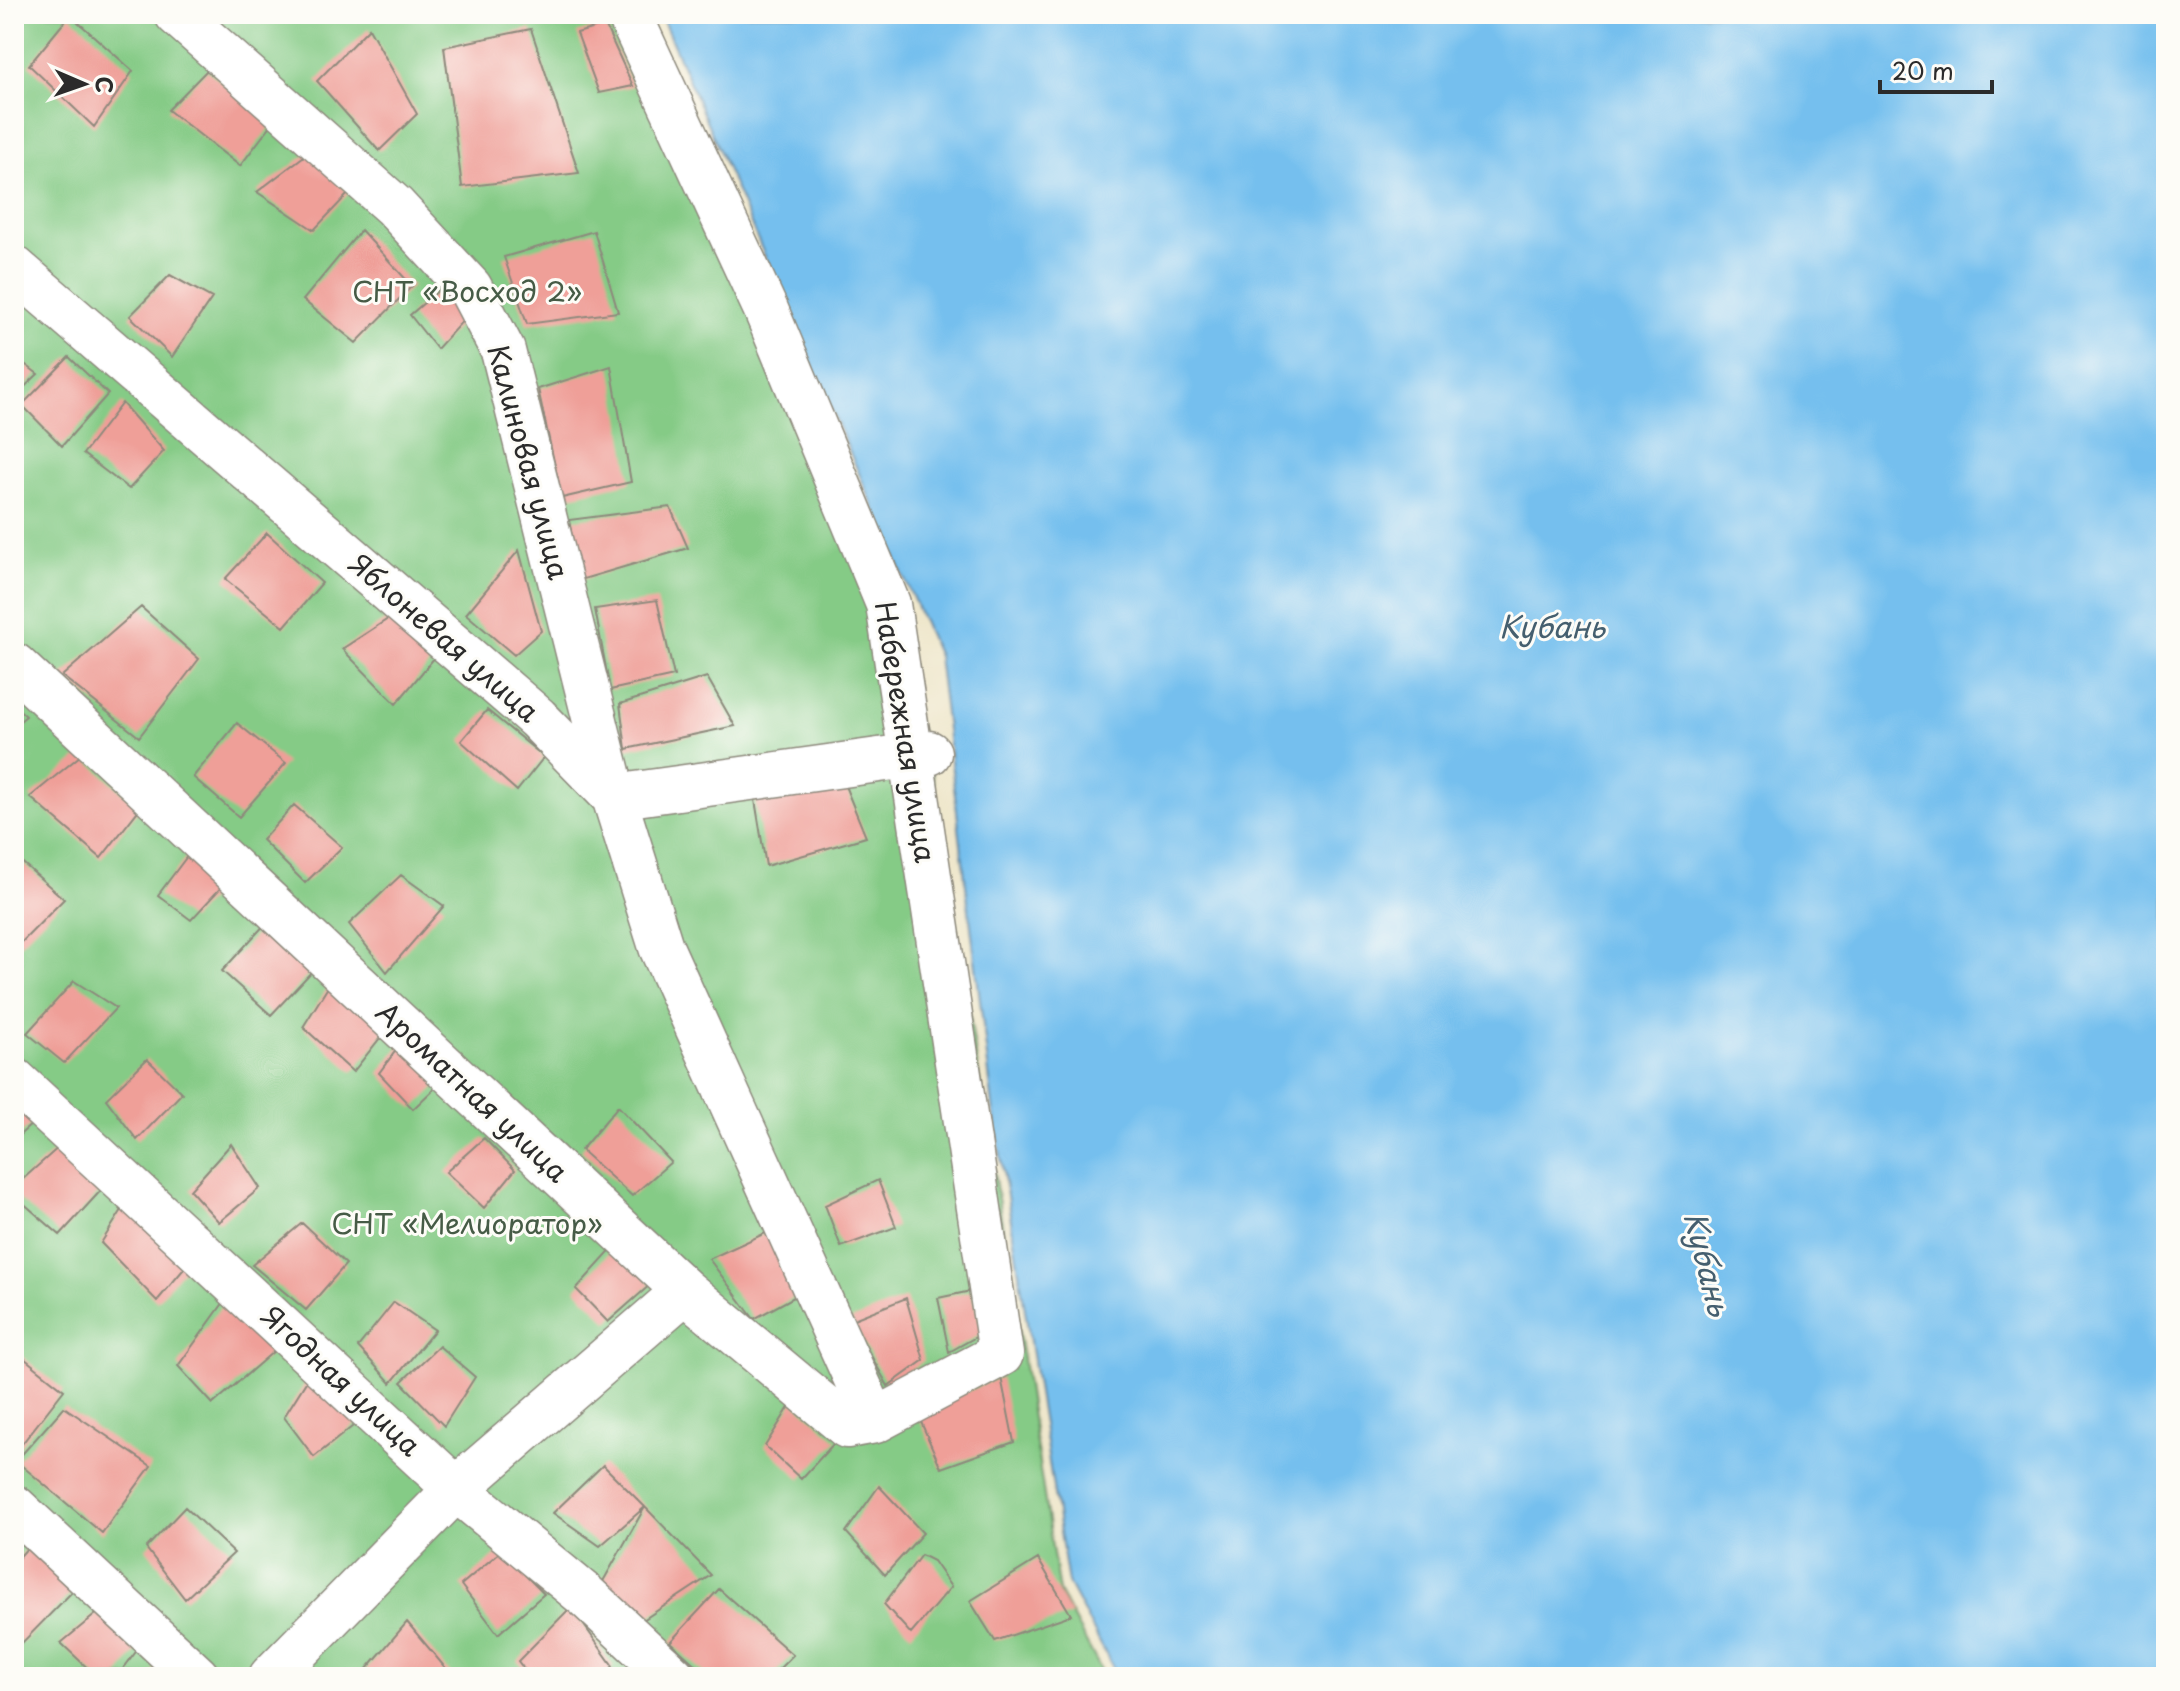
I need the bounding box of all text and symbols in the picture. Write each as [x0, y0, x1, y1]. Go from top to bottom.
north arrow [44, 44, 124, 124]
scale bar [1880, 44, 1992, 94]
text: 20 m [1892, 52, 1954, 88]
text: С [89, 76, 122, 94]
park label: СНТ «Восход 2» [352, 269, 582, 312]
street label: Калиновая улица [477, 339, 582, 584]
street label: Яблоневая улица [341, 542, 550, 732]
street label: Набережная улица [865, 598, 948, 866]
water label: Кубань [1499, 603, 1607, 648]
street label: Ароматная улица [367, 990, 579, 1192]
park label: СНТ «Мелиоратор» [331, 1201, 603, 1244]
water label: Кубань [1674, 1206, 1744, 1322]
street label: Ягодная улица [253, 1294, 432, 1466]

